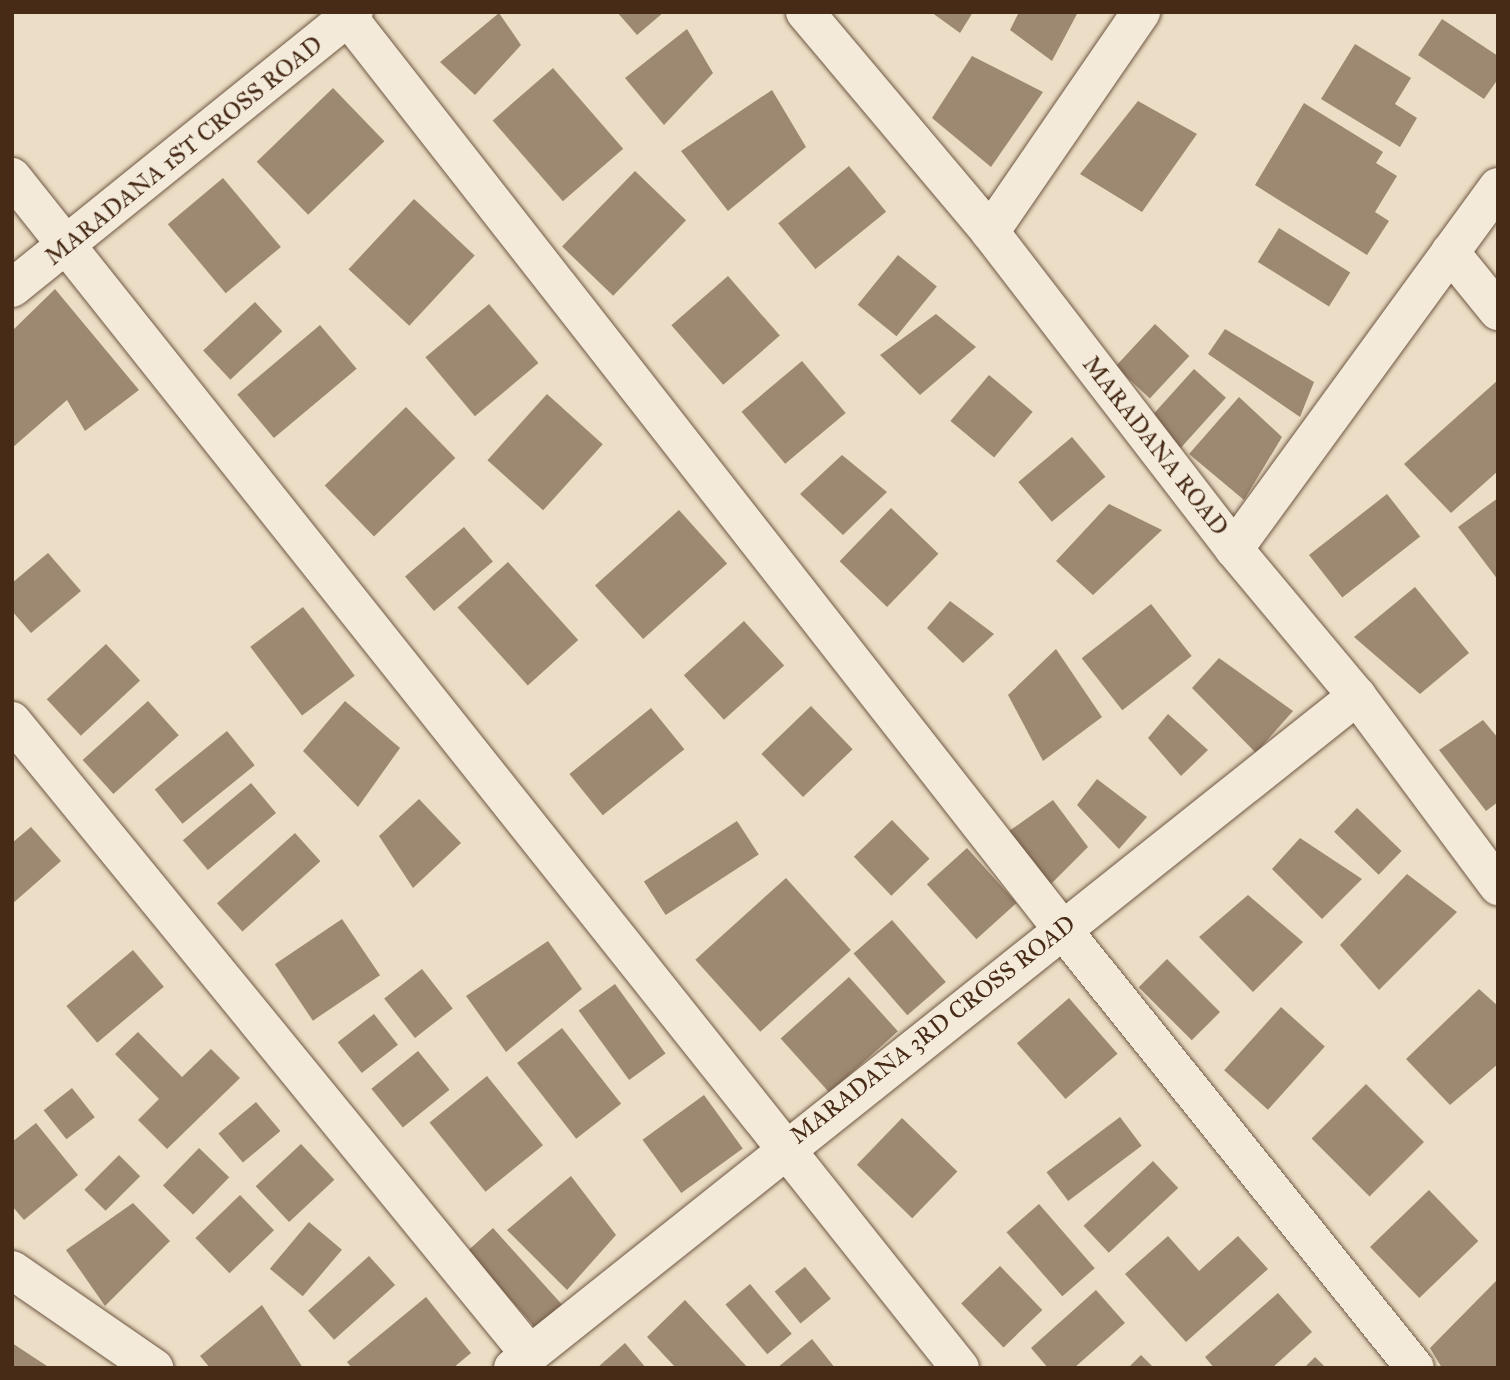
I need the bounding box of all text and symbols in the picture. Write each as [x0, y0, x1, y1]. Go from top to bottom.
street label: MARADANA 1ST CROSS ROAD [40, 30, 328, 272]
street label: MARADANA ROAD [1076, 351, 1234, 541]
street label: MARADANA 3RD CROSS ROAD [785, 910, 1081, 1150]

